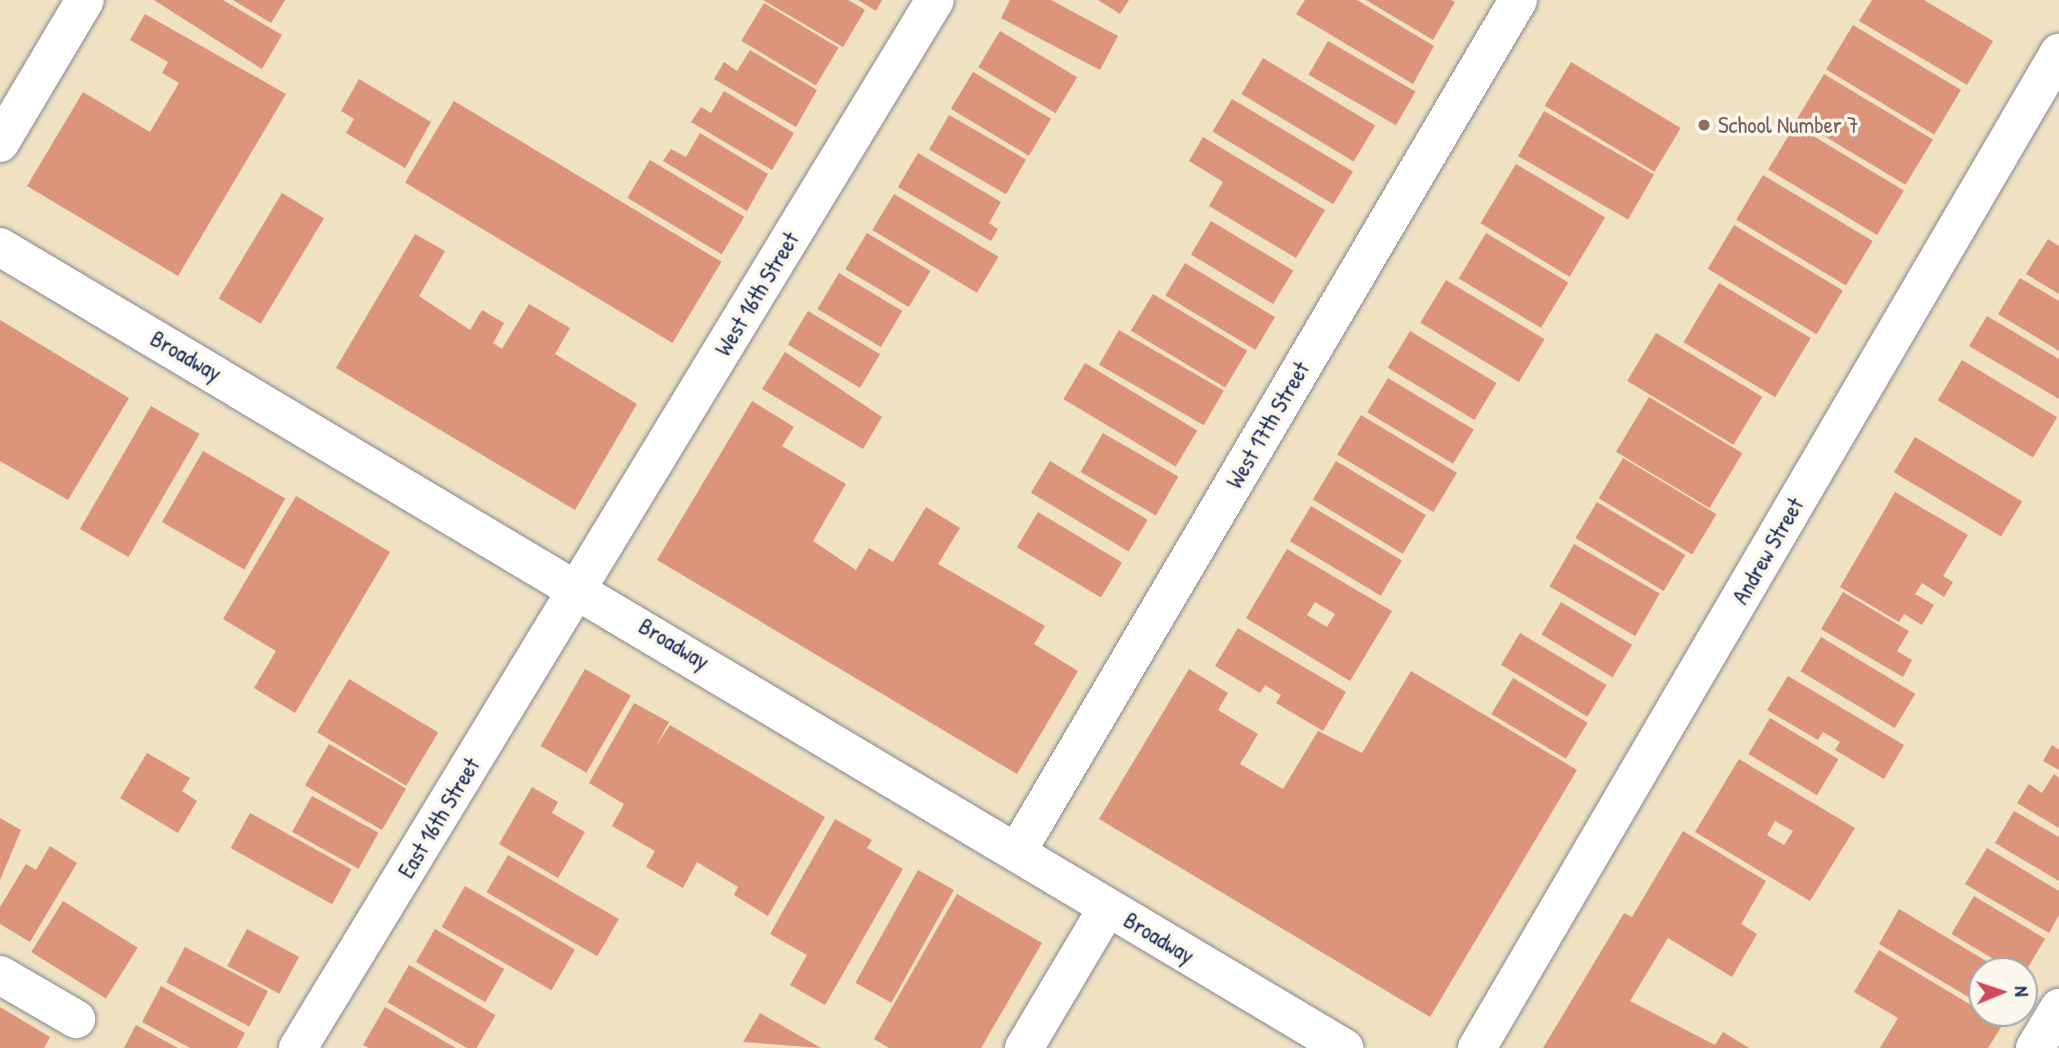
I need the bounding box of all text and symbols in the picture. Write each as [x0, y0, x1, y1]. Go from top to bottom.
place label: School Number 7 [1718, 111, 1858, 139]
marker: School Number 7 [1696, 117, 1712, 133]
street label: West 16th Street [709, 227, 805, 361]
street label: Broadway [146, 325, 226, 387]
street label: West 17th Street [1221, 357, 1315, 493]
street label: Andrew Street [1727, 493, 1809, 609]
street label: Broadway [634, 612, 714, 676]
street label: East 16th Street [392, 753, 486, 883]
street label: Broadway [1119, 906, 1199, 970]
north arrow [1968, 957, 2038, 1027]
text: N [2009, 986, 2035, 997]

